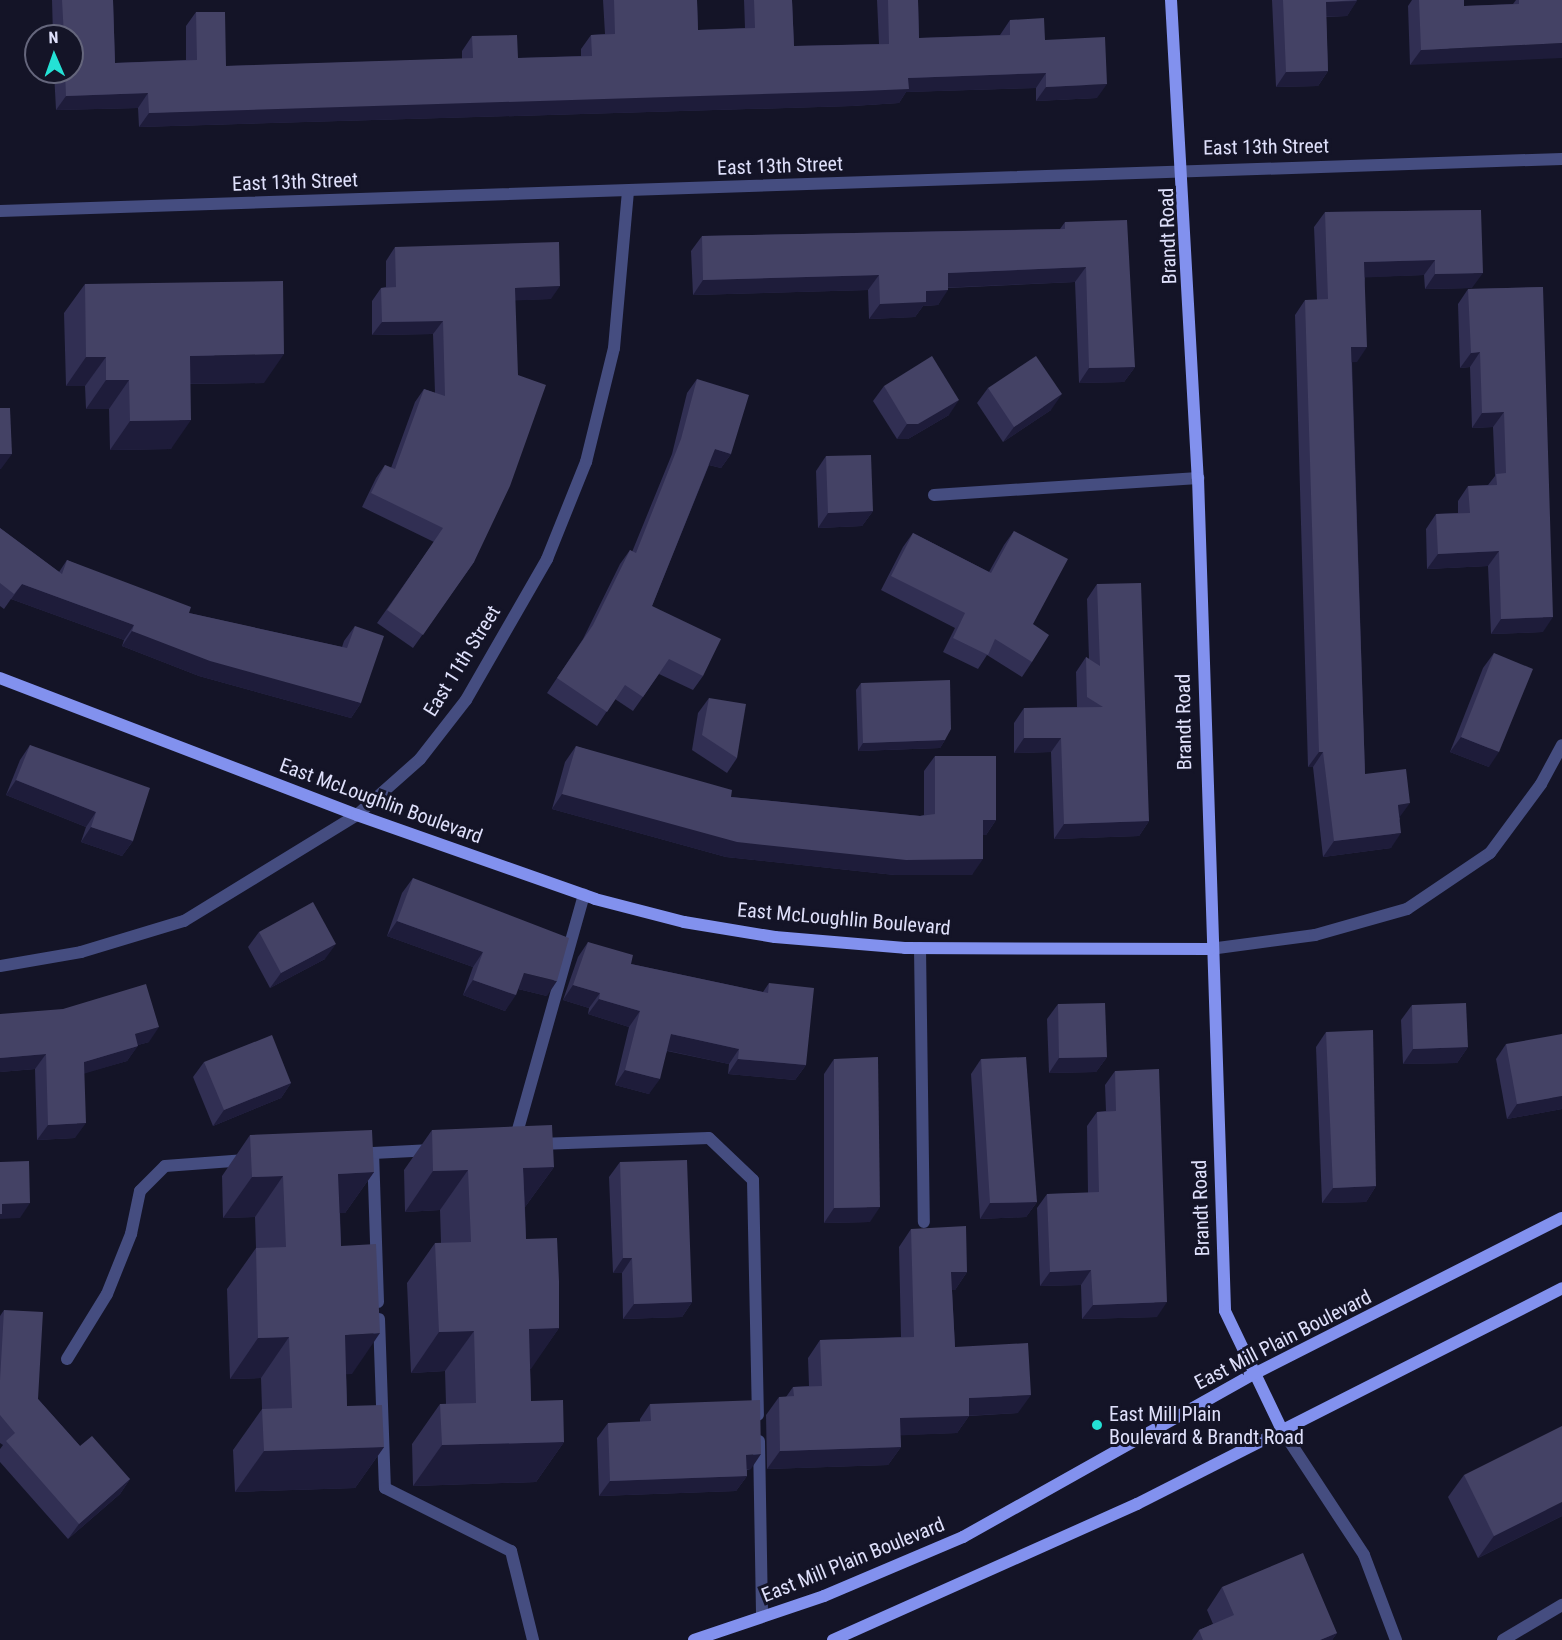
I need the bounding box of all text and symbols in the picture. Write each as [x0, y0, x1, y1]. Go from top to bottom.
north arrow [24, 24, 84, 84]
text: N [48, 28, 59, 47]
street label: East 13th Street [1203, 134, 1329, 160]
street label: East 13th Street [717, 152, 843, 180]
street label: East 13th Street [232, 168, 358, 196]
street label: Brandt Road [1154, 187, 1182, 285]
street label: East 11th Street [418, 601, 506, 721]
street label: Brandt Road [1171, 674, 1197, 770]
street label: East McLoughlin Boulevard [276, 753, 486, 849]
street label: East McLoughlin Boulevard [736, 898, 952, 940]
street label: Brandt Road [1187, 1159, 1215, 1257]
street label: East Mill Plain Boulevard [1191, 1285, 1375, 1395]
place label: East Mill Plain Boulevard & Brandt Road [1109, 1402, 1304, 1449]
marker: East Mill Plain Boulevard & Brandt Road [1090, 1418, 1104, 1432]
street label: East Mill Plain Boulevard [758, 1512, 948, 1608]

